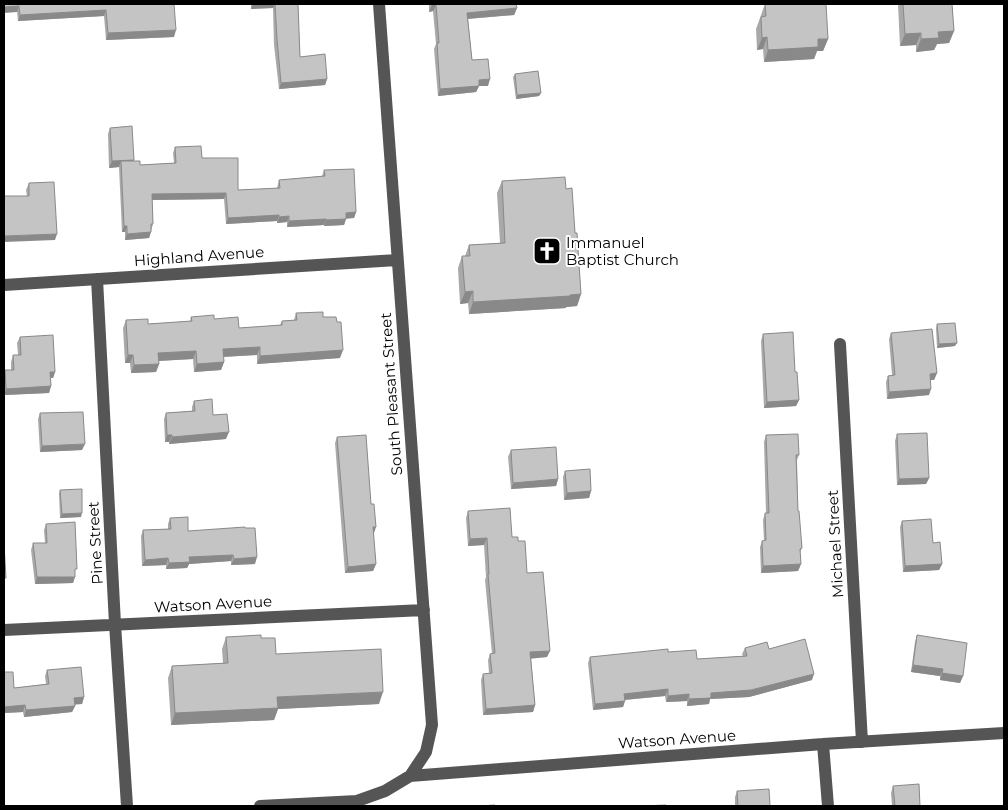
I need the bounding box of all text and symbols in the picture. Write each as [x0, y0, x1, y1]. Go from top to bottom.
place label: Immanuel Baptist Church [566, 233, 679, 269]
church icon: Immanuel Baptist Church [532, 236, 562, 266]
street label: Highland Avenue [133, 242, 265, 270]
street label: South Pleasant Street [376, 312, 406, 476]
street label: Michael Street [823, 490, 847, 598]
street label: Pine Street [83, 501, 107, 585]
street label: Watson Avenue [153, 591, 273, 617]
street label: Watson Avenue [617, 725, 737, 753]

